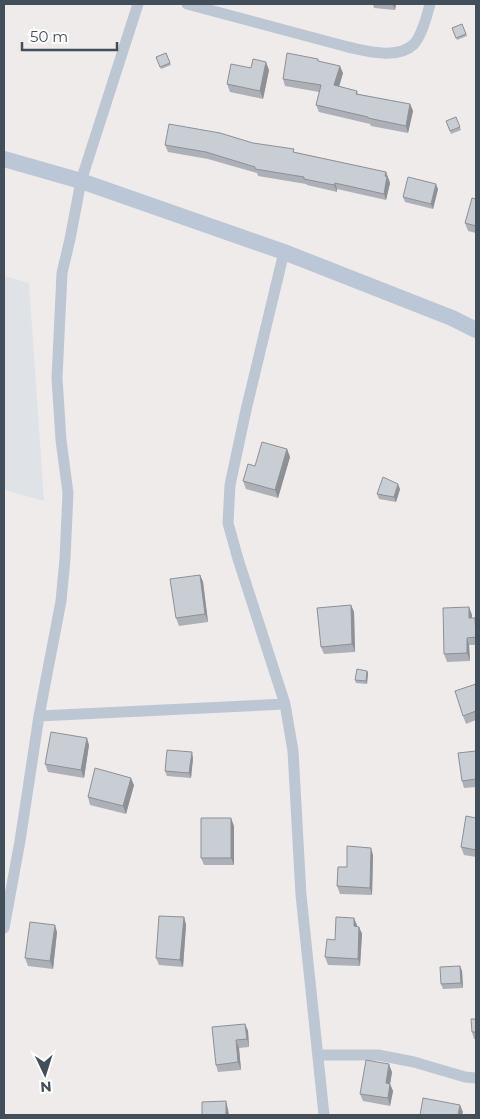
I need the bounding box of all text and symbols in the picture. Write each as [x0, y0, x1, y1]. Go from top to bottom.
scale bar [22, 20, 118, 52]
text: 50 m [30, 27, 68, 46]
north arrow [20, 1049, 70, 1099]
text: N [40, 1078, 52, 1096]

